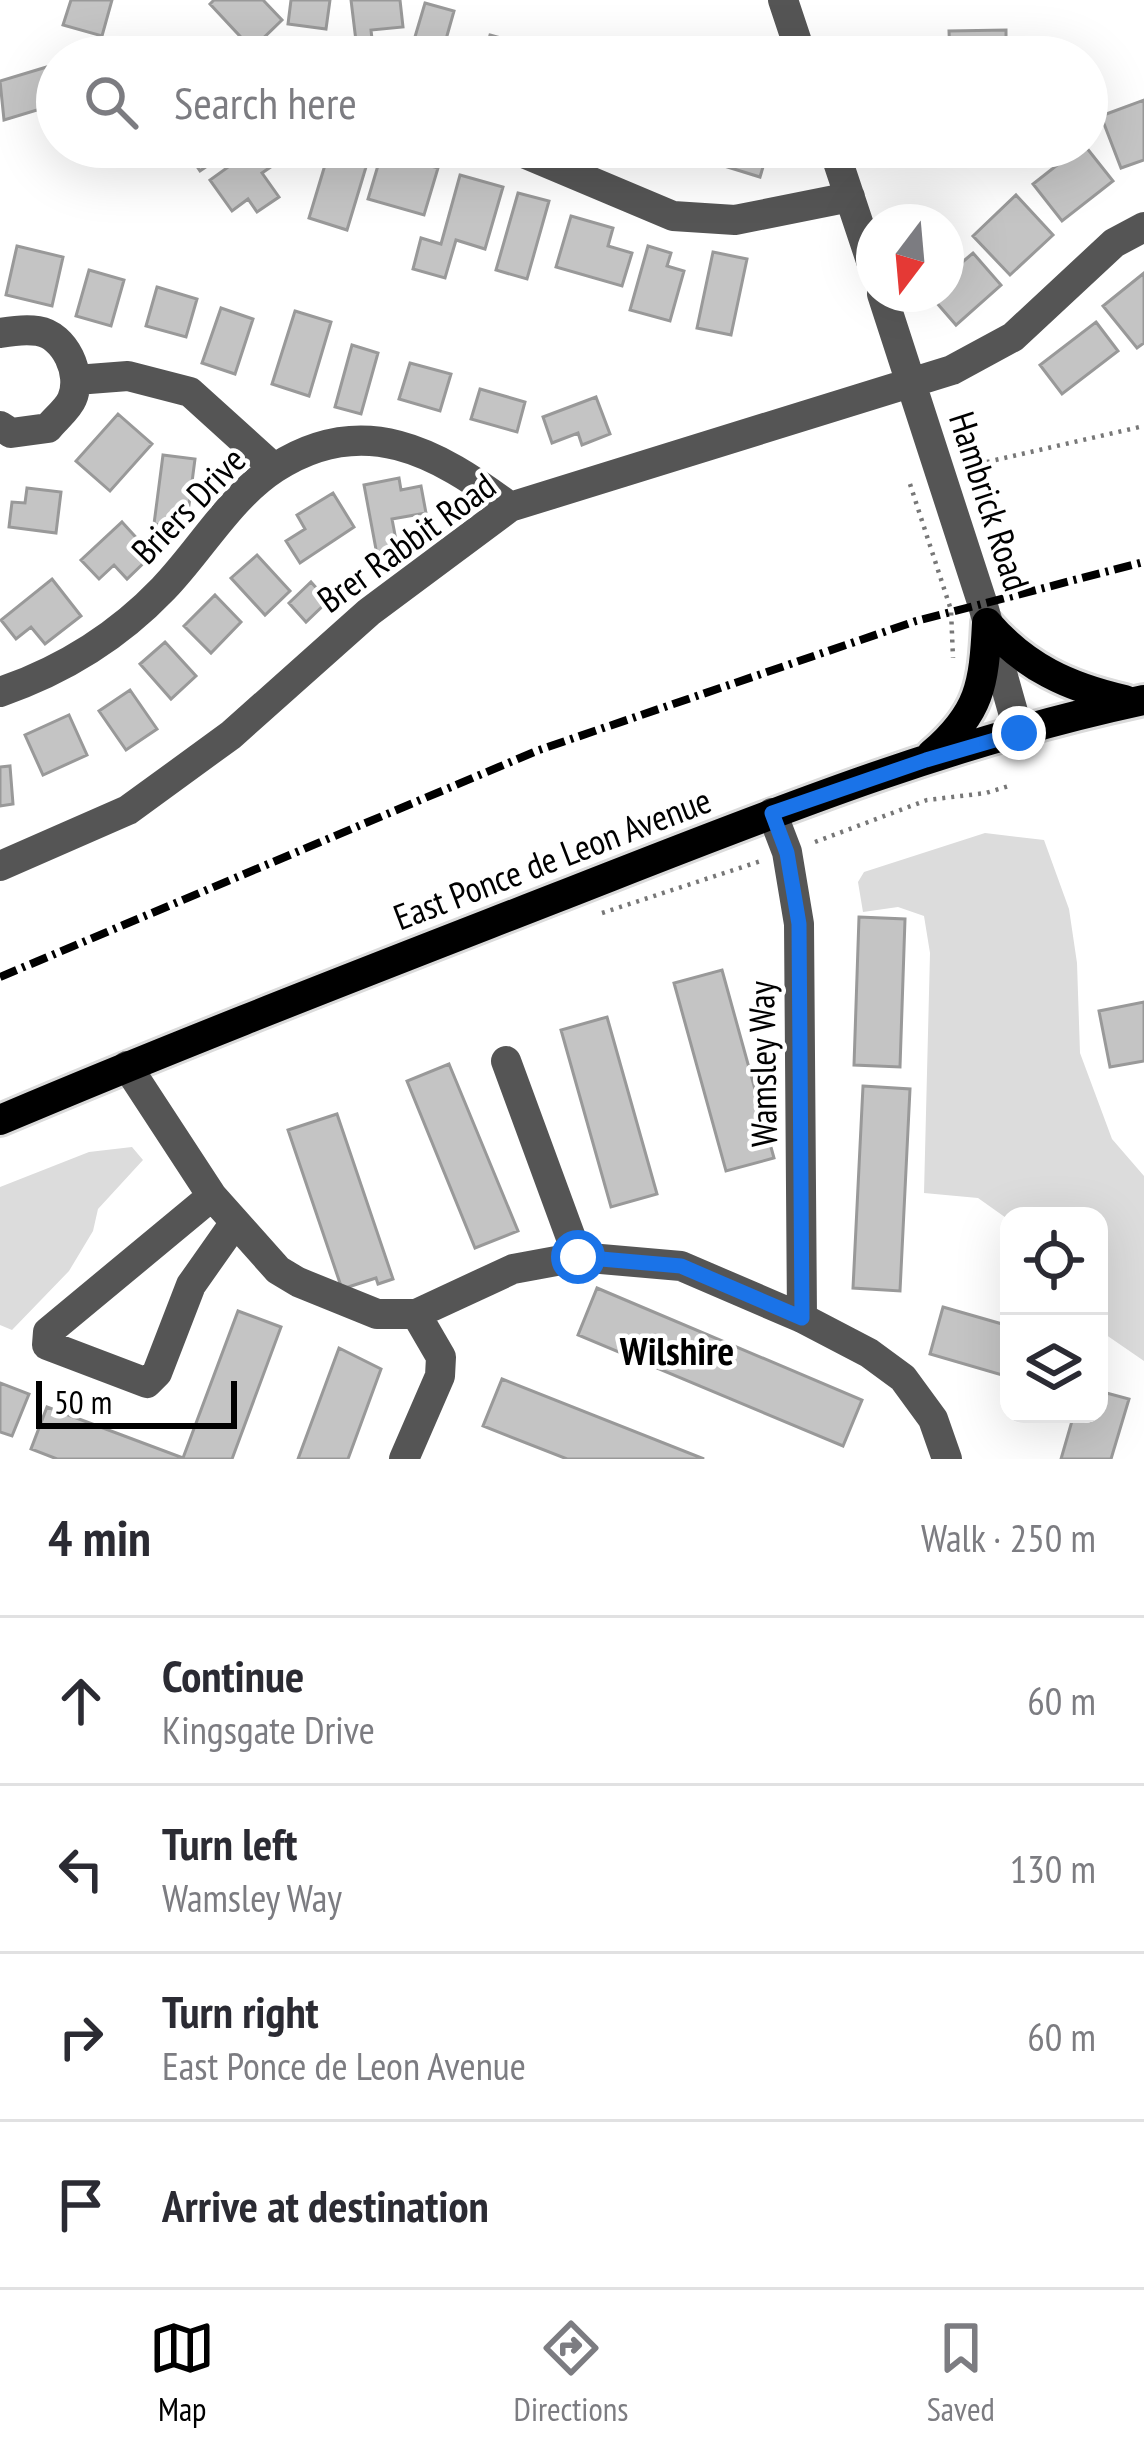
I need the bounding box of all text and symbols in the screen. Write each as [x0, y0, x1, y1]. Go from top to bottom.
search box [36, 36, 1108, 168]
icon: search [78, 69, 144, 135]
text: Search here [174, 73, 357, 131]
north arrow [856, 204, 964, 312]
street label: Hambrick Road [939, 406, 1041, 596]
street label: Briers Drive [121, 437, 255, 573]
street label: Brer Rabbit Road [308, 462, 504, 622]
route end [992, 706, 1046, 760]
street label: East Ponce de Leon Avenue [387, 776, 717, 940]
street label: Wamsley Way [737, 980, 787, 1147]
map controls [1000, 1207, 1108, 1423]
button: locate [1000, 1207, 1108, 1315]
route start [551, 1230, 605, 1284]
button: layers [1000, 1315, 1108, 1423]
district label: Wilshire [619, 1325, 734, 1376]
scale bar [36, 1375, 237, 1428]
text: 50 m [54, 1380, 112, 1423]
text: 4 min [48, 1504, 151, 1570]
text: Walk · 250 m [921, 1512, 1096, 1563]
text: Continue [162, 1646, 304, 1704]
icon: ahead [48, 1668, 114, 1734]
text: 60 m [1027, 1675, 1096, 1726]
text: Kingsgate Drive [162, 1704, 375, 1755]
text: Turn left [162, 1814, 297, 1872]
icon: left [48, 1836, 114, 1902]
text: 130 m [1010, 1843, 1096, 1894]
text: Wamsley Way [162, 1872, 342, 1923]
text: Turn right [162, 1982, 319, 2040]
icon: right [48, 2004, 114, 2070]
text: 60 m [1027, 2011, 1096, 2062]
text: East Ponce de Leon Avenue [162, 2040, 526, 2091]
icon: arrive [48, 2172, 114, 2238]
text: Arrive at destination [162, 2176, 489, 2234]
tab: Map [149, 2315, 215, 2430]
tab: Directions [514, 2315, 628, 2430]
tab: Saved [927, 2315, 995, 2430]

